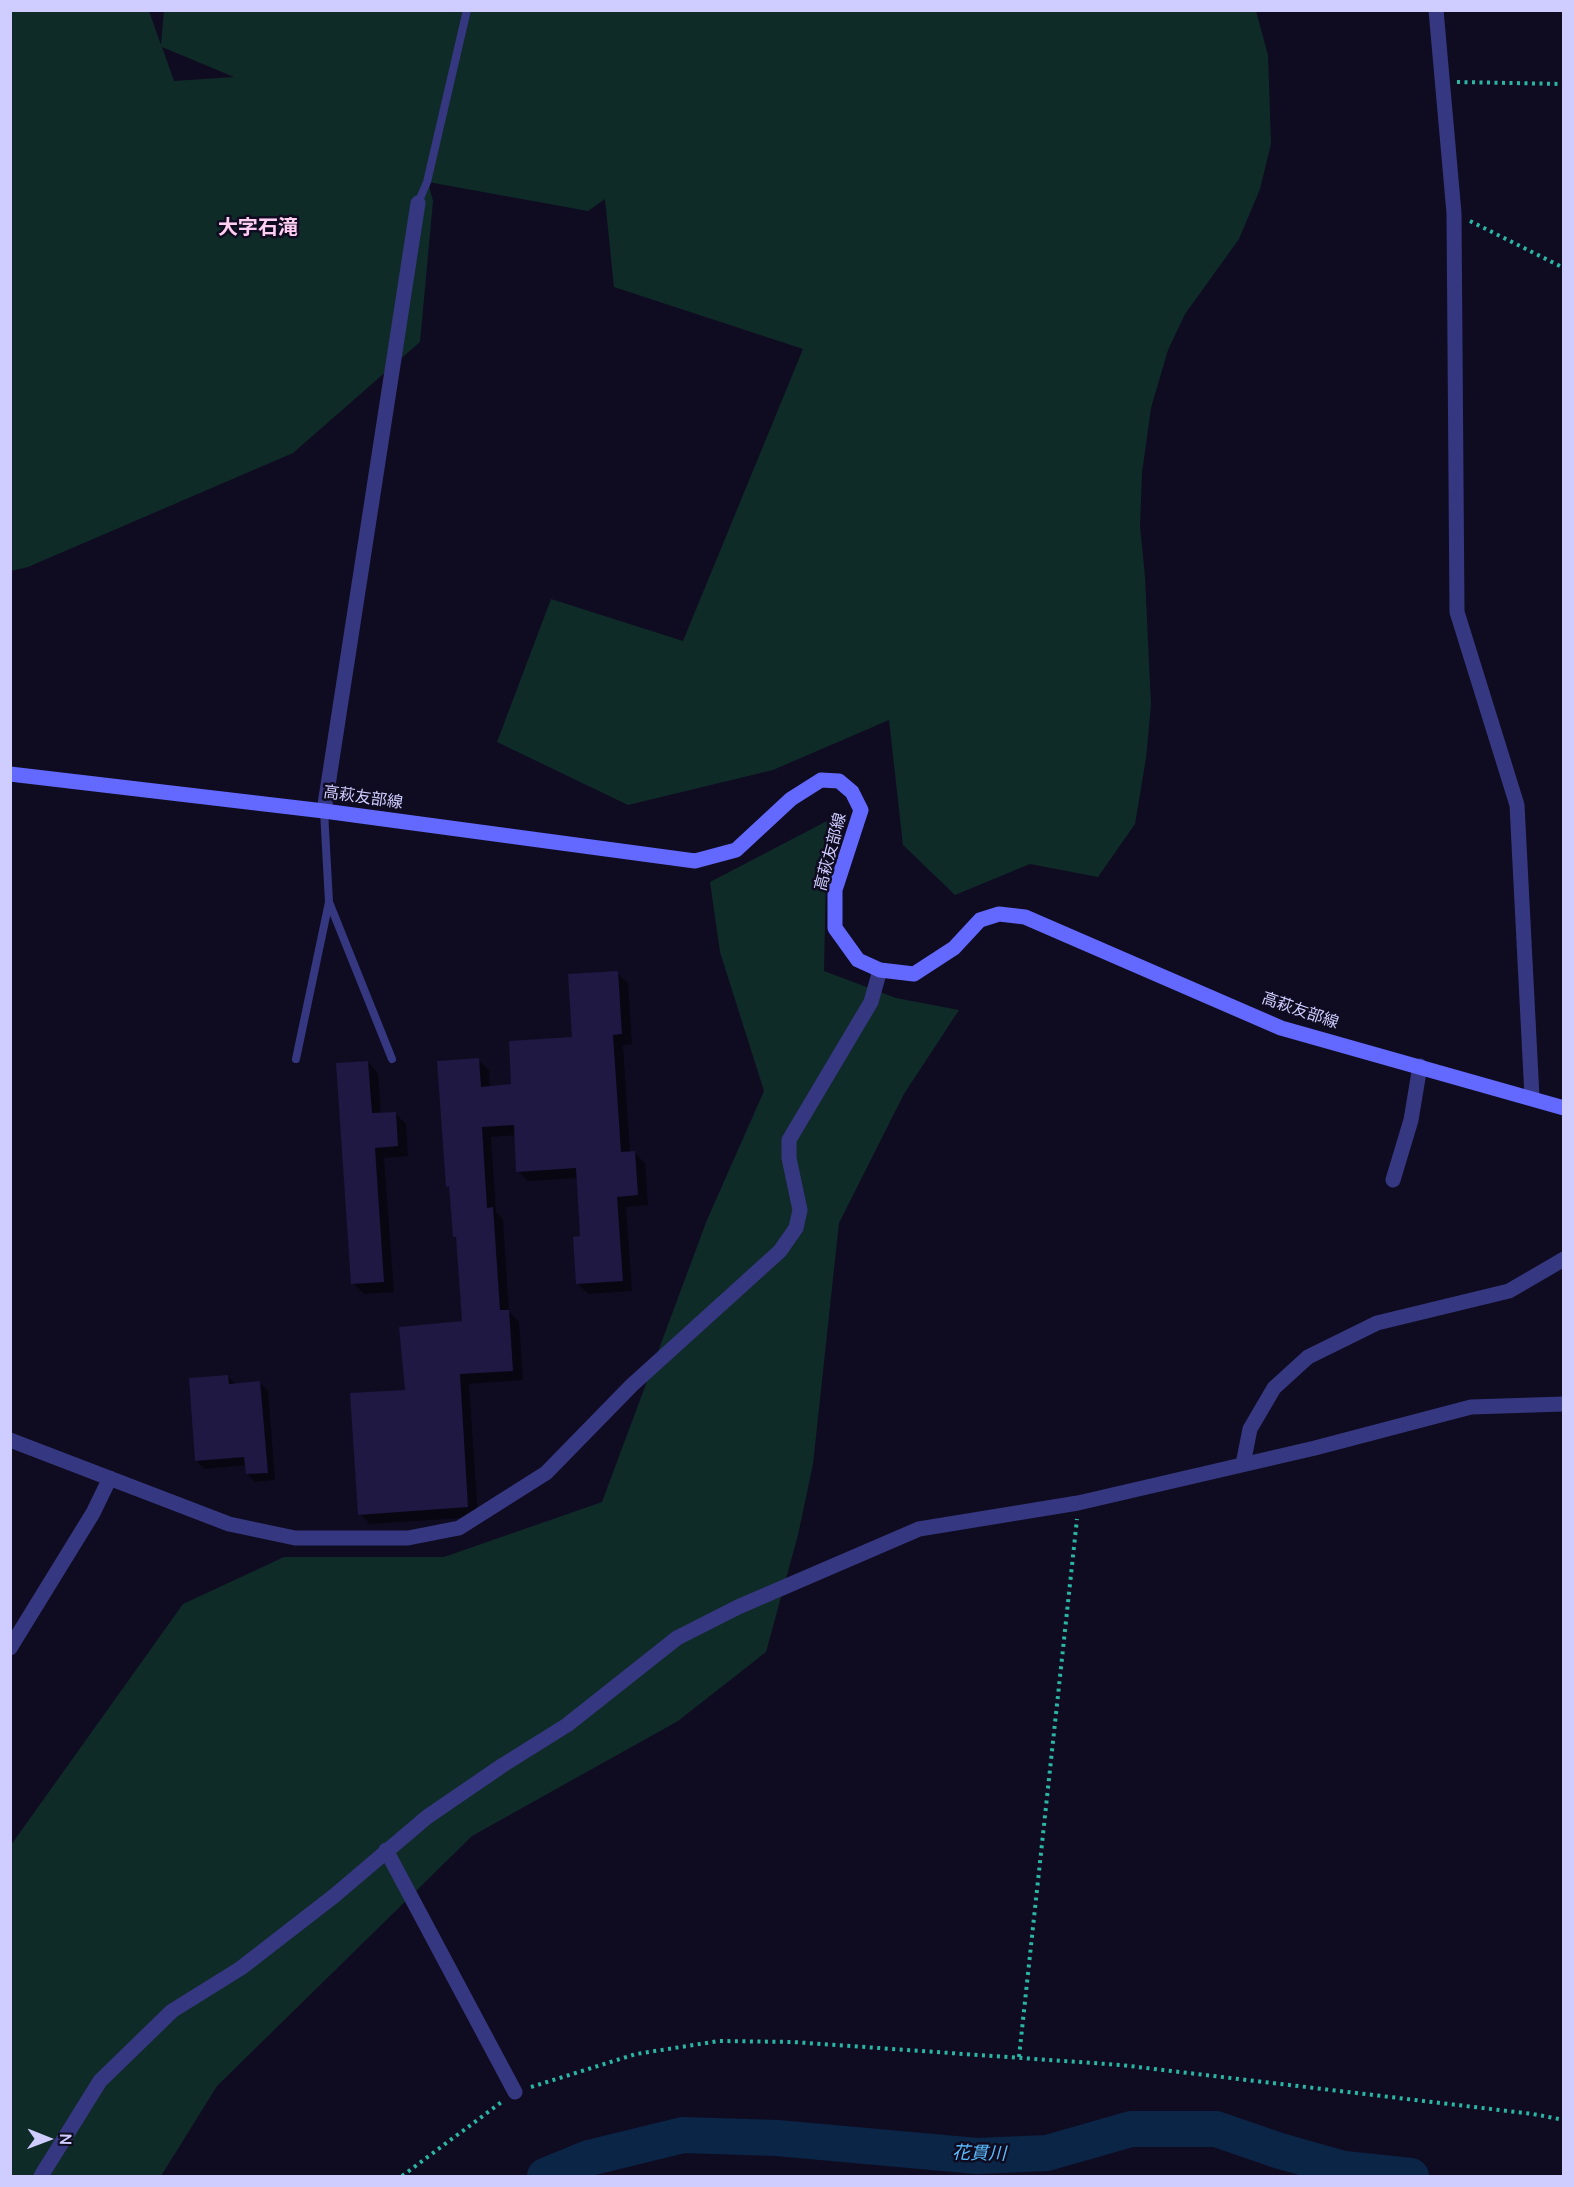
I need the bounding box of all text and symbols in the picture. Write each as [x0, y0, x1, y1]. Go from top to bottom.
district label: 大字石滝 [218, 216, 298, 240]
street label: 高萩友部線 [322, 783, 404, 813]
street label: 高萩友部線 [811, 811, 851, 893]
street label: 高萩友部線 [1259, 989, 1341, 1033]
north arrow [18, 2109, 78, 2169]
text: N [55, 2133, 77, 2145]
water label: 花貫川 [952, 2143, 1006, 2165]

